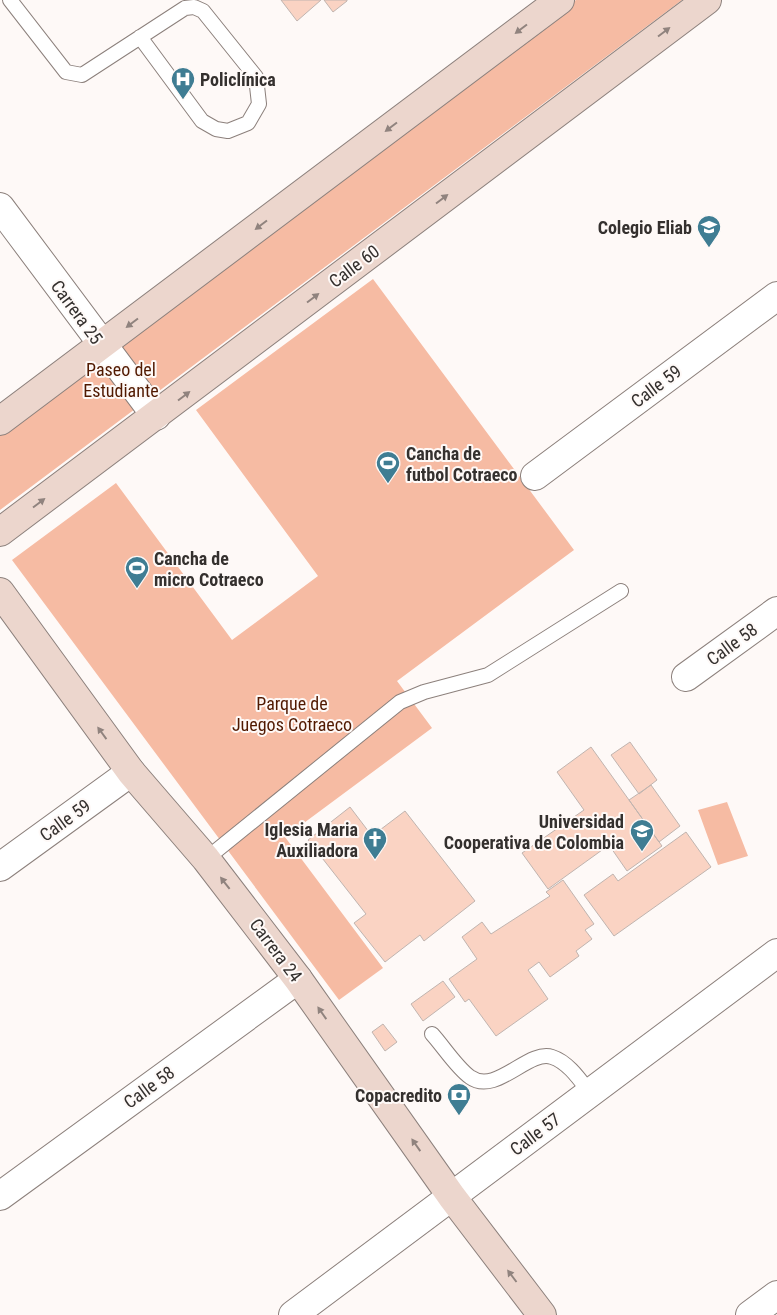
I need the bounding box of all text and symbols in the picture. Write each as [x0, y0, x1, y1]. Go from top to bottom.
one-way arrow [515, 24, 528, 35]
one-way arrow [657, 27, 671, 37]
hospital icon: Policlínica [170, 66, 196, 100]
place label: Policlínica [200, 69, 276, 90]
one-way arrow [384, 122, 398, 132]
one-way arrow [435, 194, 448, 205]
school or university icon: Colegio Eliab [696, 214, 722, 248]
place label: Colegio Eliab [598, 217, 692, 238]
one-way arrow [255, 220, 268, 230]
street label: Calle 60 [325, 240, 383, 292]
street label: Carrera 25 [47, 276, 107, 348]
one-way arrow [306, 292, 319, 303]
one-way arrow [125, 318, 139, 328]
park label: Paseo del Estudiante [83, 359, 159, 401]
street label: Calle 59 [627, 360, 685, 412]
one-way arrow [177, 390, 190, 401]
place label: Cancha de futbol Cotraeco [406, 443, 518, 485]
sports icon: Cancha de futbol Cotraeco [375, 450, 401, 484]
one-way arrow [32, 498, 46, 508]
place label: Cancha de micro Cotraeco [154, 548, 264, 590]
sports icon: Cancha de micro Cotraeco [124, 555, 150, 589]
street label: Calle 58 [703, 619, 761, 669]
park label: Parque de Juegos Cotraeco [232, 693, 352, 735]
one-way arrow [97, 726, 107, 740]
street label: Calle 59 [36, 795, 94, 845]
place label: Universidad Cooperativa de Colombia [444, 811, 624, 853]
school or university icon: Universidad Cooperativa de Colombia [629, 818, 655, 852]
place label: Iglesia Maria Auxiliadora [264, 819, 358, 861]
church icon: Iglesia Maria Auxiliadora [362, 826, 388, 860]
one-way arrow [219, 877, 230, 890]
street label: Carrera 24 [245, 914, 307, 986]
one-way arrow [317, 1006, 327, 1019]
street label: Calle 58 [120, 1062, 178, 1112]
bank icon: Copacredito [446, 1082, 472, 1116]
place label: Copacredito [355, 1085, 442, 1106]
street label: Calle 57 [506, 1108, 564, 1160]
one-way arrow [411, 1138, 421, 1152]
one-way arrow [507, 1270, 518, 1283]

